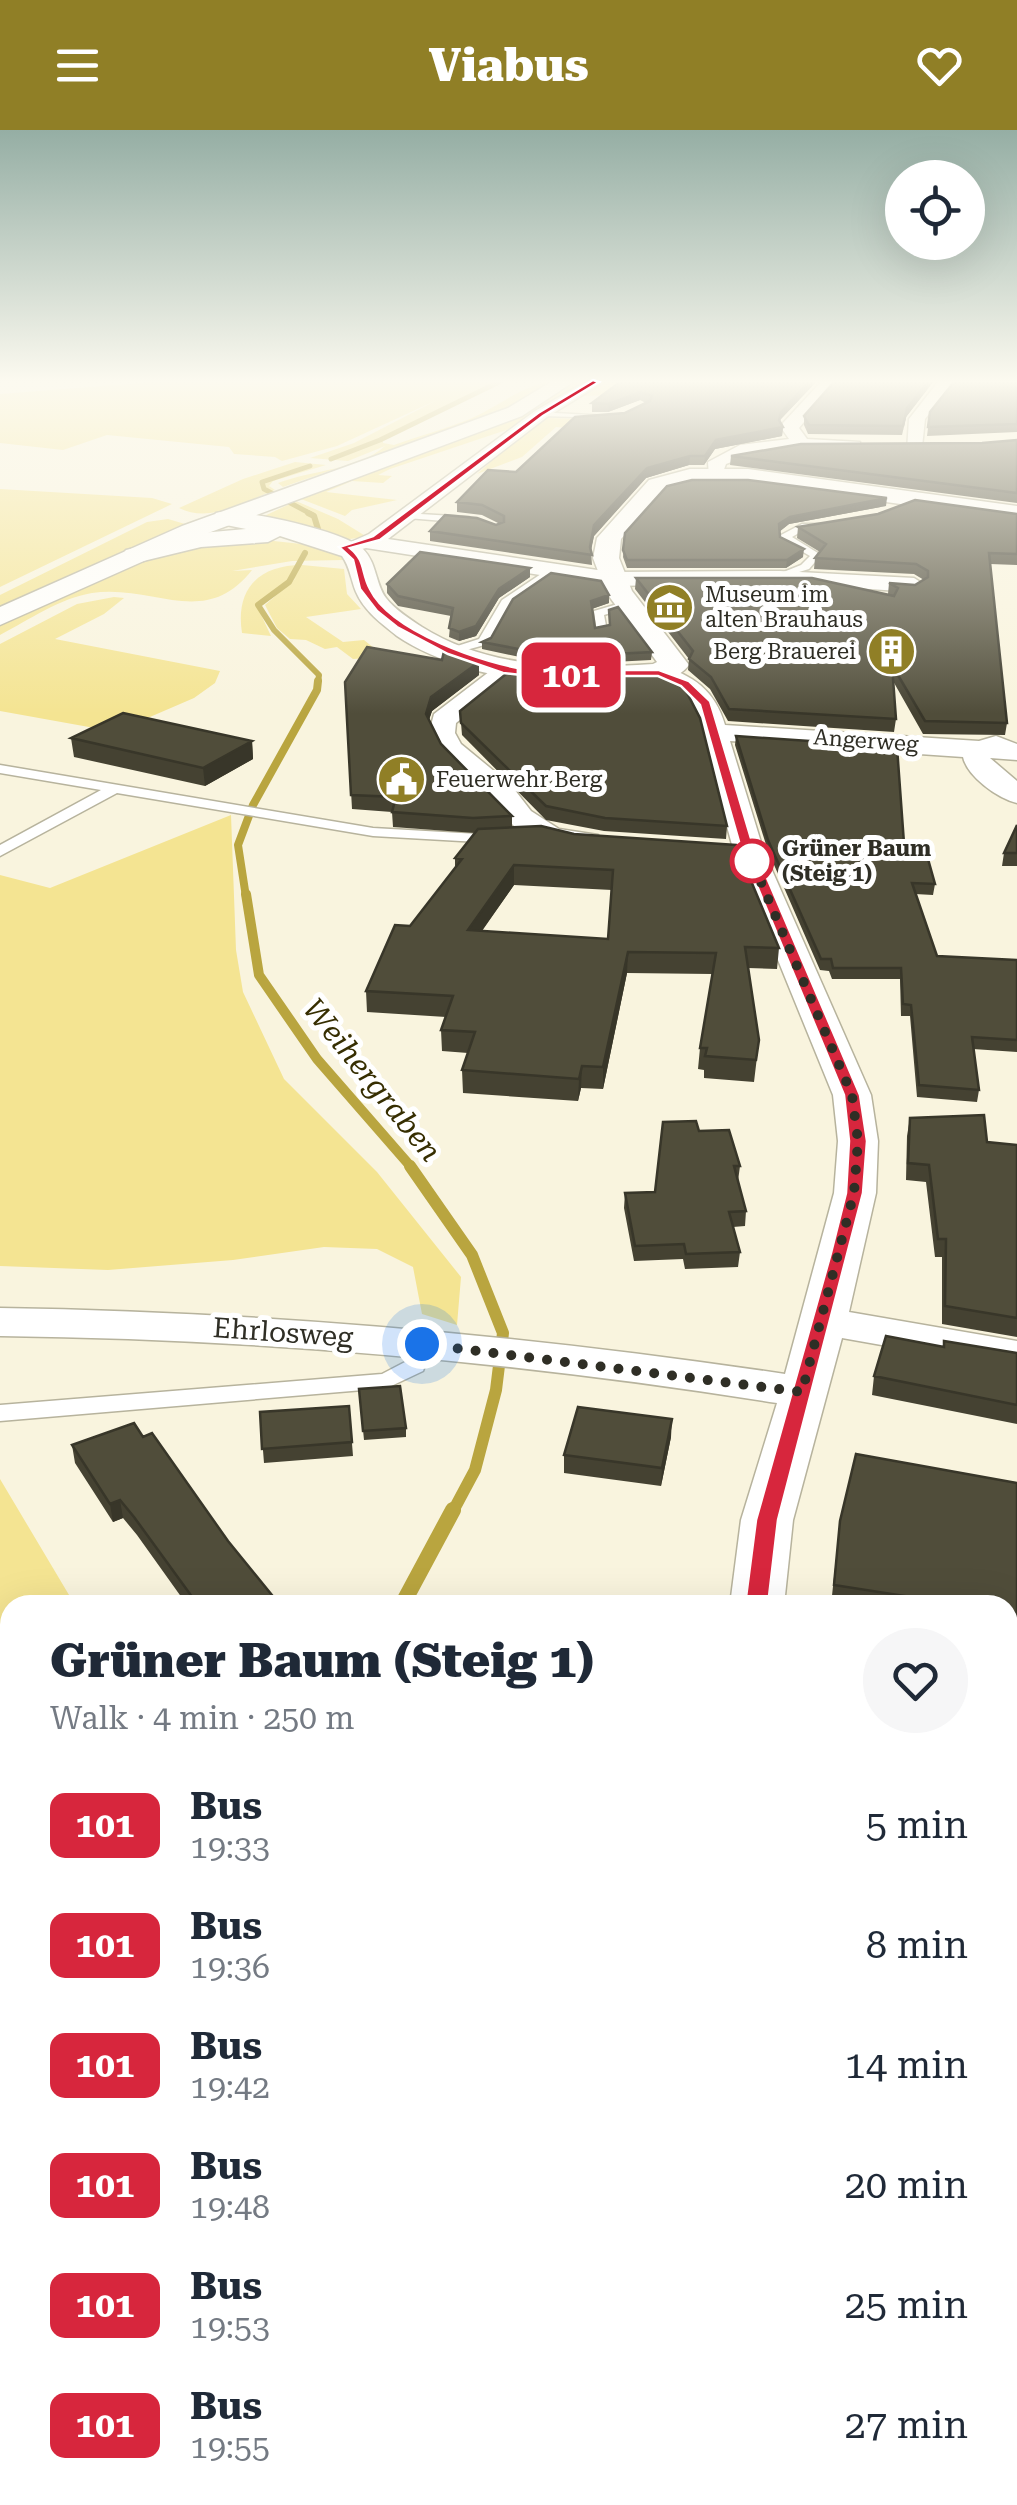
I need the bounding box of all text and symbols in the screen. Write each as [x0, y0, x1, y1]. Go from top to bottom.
icon: menu [50, 38, 105, 93]
icon: heart [912, 38, 967, 93]
text: Viabus [428, 39, 589, 92]
map controls [885, 160, 985, 260]
button: locate [885, 160, 985, 260]
museum icon: Museum im alten Brauhaus [644, 581, 696, 633]
place label: Museum im alten Brauhaus [705, 582, 863, 632]
building icon: Berg Brauerei [865, 625, 917, 677]
place label: Berg Brauerei [713, 639, 856, 664]
line badge: 101 [514, 642, 628, 708]
text: 101 [542, 655, 600, 696]
street label: Angerweg [813, 724, 920, 757]
public building icon: Feuerwehr Berg [375, 753, 427, 805]
place label: Feuerwehr Berg [436, 767, 603, 792]
place label: Grüner Baum (Steig 1) [782, 836, 931, 886]
marker: Grüner Baum (Steig 1) [731, 840, 773, 882]
water label: Weihergraben [296, 991, 449, 1168]
street label: Ehrlosweg [212, 1311, 354, 1354]
your location [397, 1319, 447, 1369]
button: heart [863, 1628, 968, 1733]
text: Grüner Baum (Steig 1) [50, 1633, 594, 1689]
text: Walk · 4 min · 250 m [50, 1699, 354, 1737]
text: Bus [190, 1784, 262, 1828]
text: 5 min [866, 1803, 968, 1847]
text: 101 [76, 1805, 134, 1846]
text: 19:33 [190, 1828, 270, 1866]
text: Bus [190, 1904, 262, 1948]
text: 8 min [866, 1923, 968, 1967]
text: 101 [76, 1925, 134, 1966]
text: 19:36 [190, 1948, 270, 1986]
text: Bus [190, 2024, 262, 2068]
text: 14 min [845, 2043, 968, 2087]
text: 101 [76, 2045, 134, 2086]
text: 19:42 [190, 2068, 270, 2106]
text: Bus [190, 2144, 262, 2188]
text: 20 min [845, 2163, 968, 2207]
text: 101 [76, 2165, 134, 2206]
text: 19:48 [190, 2188, 270, 2226]
text: Bus [190, 2264, 262, 2308]
text: 25 min [845, 2283, 968, 2327]
text: 101 [76, 2285, 134, 2326]
text: 19:53 [190, 2308, 270, 2346]
text: Bus [190, 2384, 262, 2428]
text: 27 min [845, 2403, 968, 2447]
text: 101 [76, 2405, 134, 2446]
text: 19:55 [190, 2428, 270, 2466]

